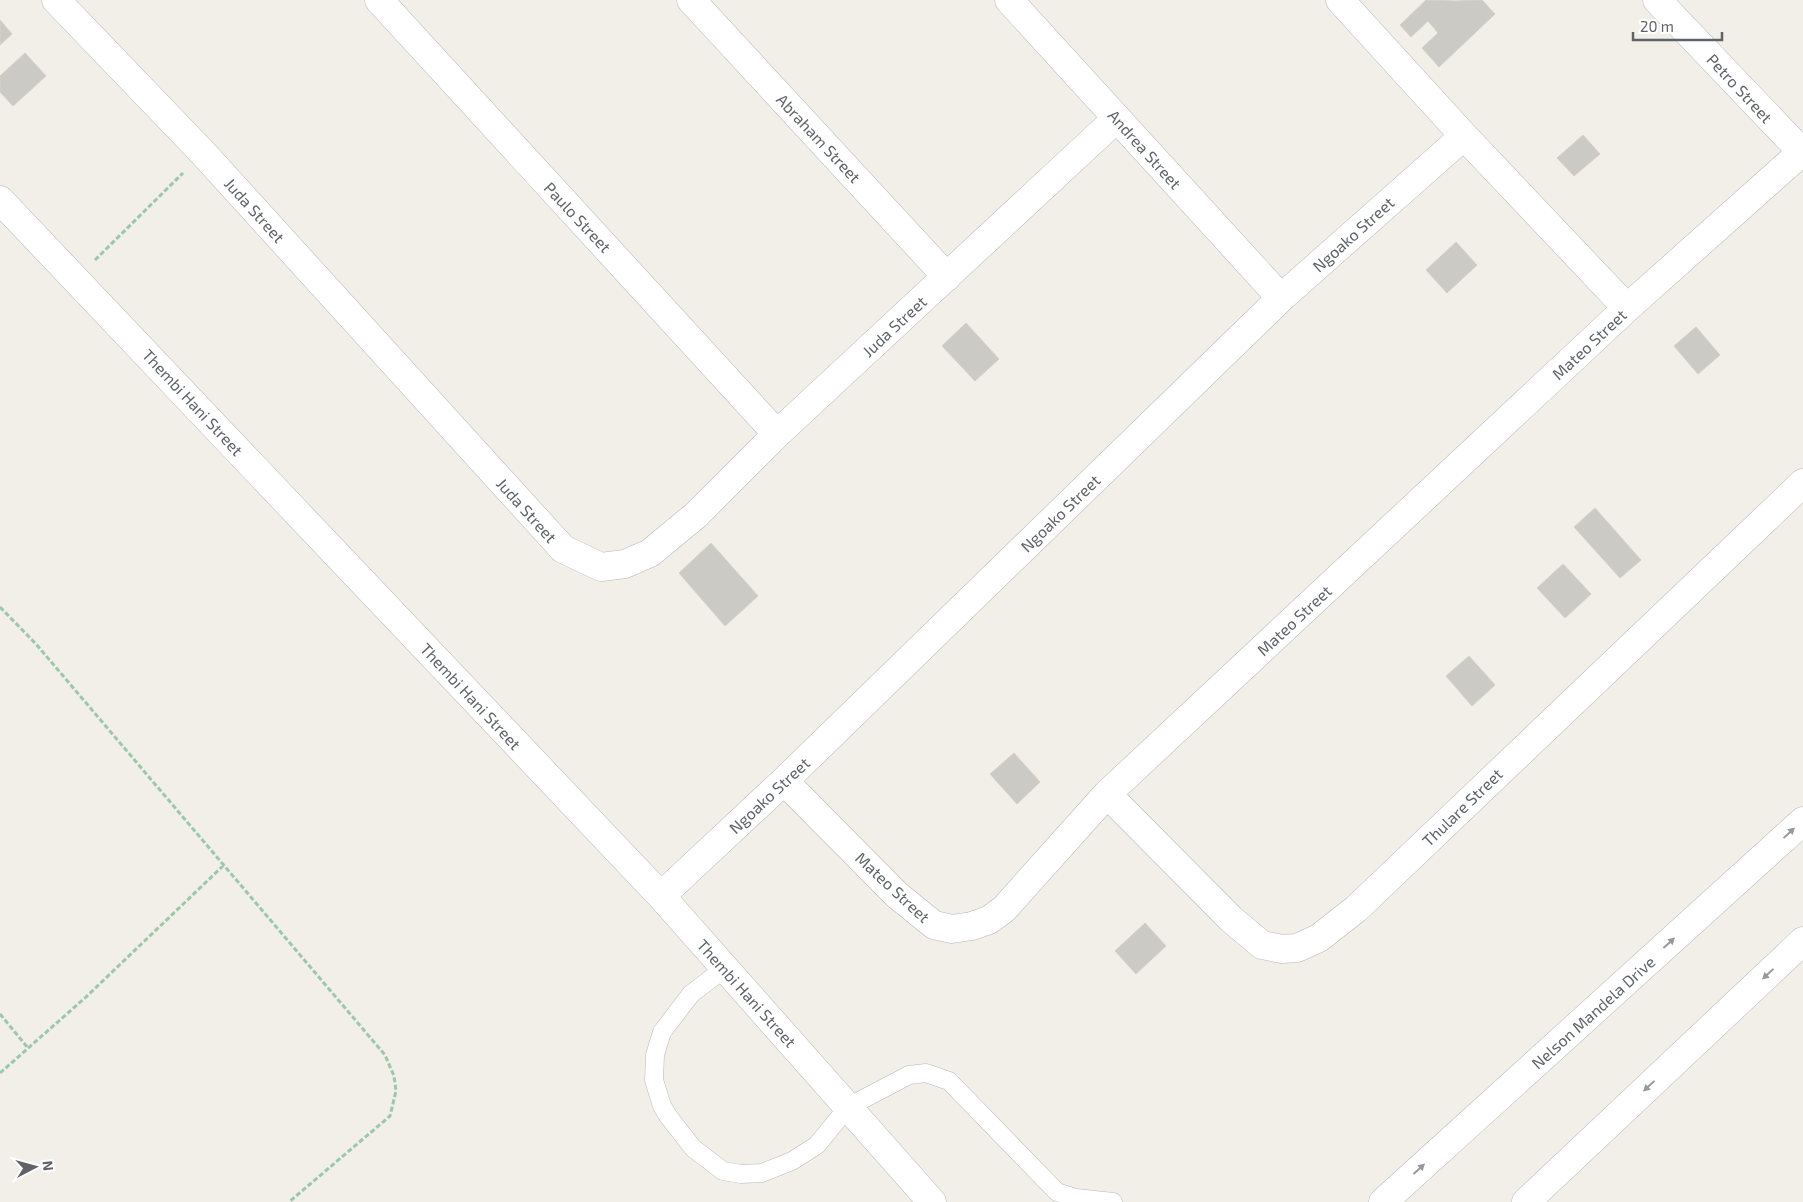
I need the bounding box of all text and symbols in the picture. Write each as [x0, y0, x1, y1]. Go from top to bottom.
scale bar [1633, 10, 1722, 42]
text: 20 m [1640, 17, 1674, 35]
street label: Petro Street [1703, 50, 1777, 126]
street label: Abraham Street [773, 90, 865, 186]
street label: Andrea Street [1104, 105, 1186, 193]
street label: Juda Street [221, 174, 289, 246]
street label: Paulo Street [541, 178, 615, 256]
street label: Ngoako Street [1308, 192, 1398, 276]
street label: Juda Street [858, 292, 930, 360]
street label: Mateo Street [1548, 305, 1630, 383]
street label: Thembi Hani Street [139, 345, 247, 459]
street label: Ngoako Street [1016, 470, 1104, 556]
street label: Juda Street [493, 474, 561, 546]
street label: Mateo Street [1253, 581, 1335, 659]
street label: Thembi Hani Street [417, 639, 525, 753]
street label: Ngoako Street [725, 753, 813, 837]
street label: Thulare Street [1418, 764, 1506, 850]
one-way arrow [1783, 827, 1795, 839]
street label: Mateo Street [852, 848, 934, 926]
street label: Thembi Hani Street [694, 935, 800, 1051]
one-way arrow [1663, 937, 1675, 949]
street label: Nelson Mandela Drive [1527, 952, 1659, 1072]
one-way arrow [1762, 968, 1774, 980]
one-way arrow [1644, 1080, 1656, 1092]
north arrow [10, 1142, 60, 1192]
text: N [39, 1160, 57, 1172]
one-way arrow [1412, 1163, 1424, 1175]

